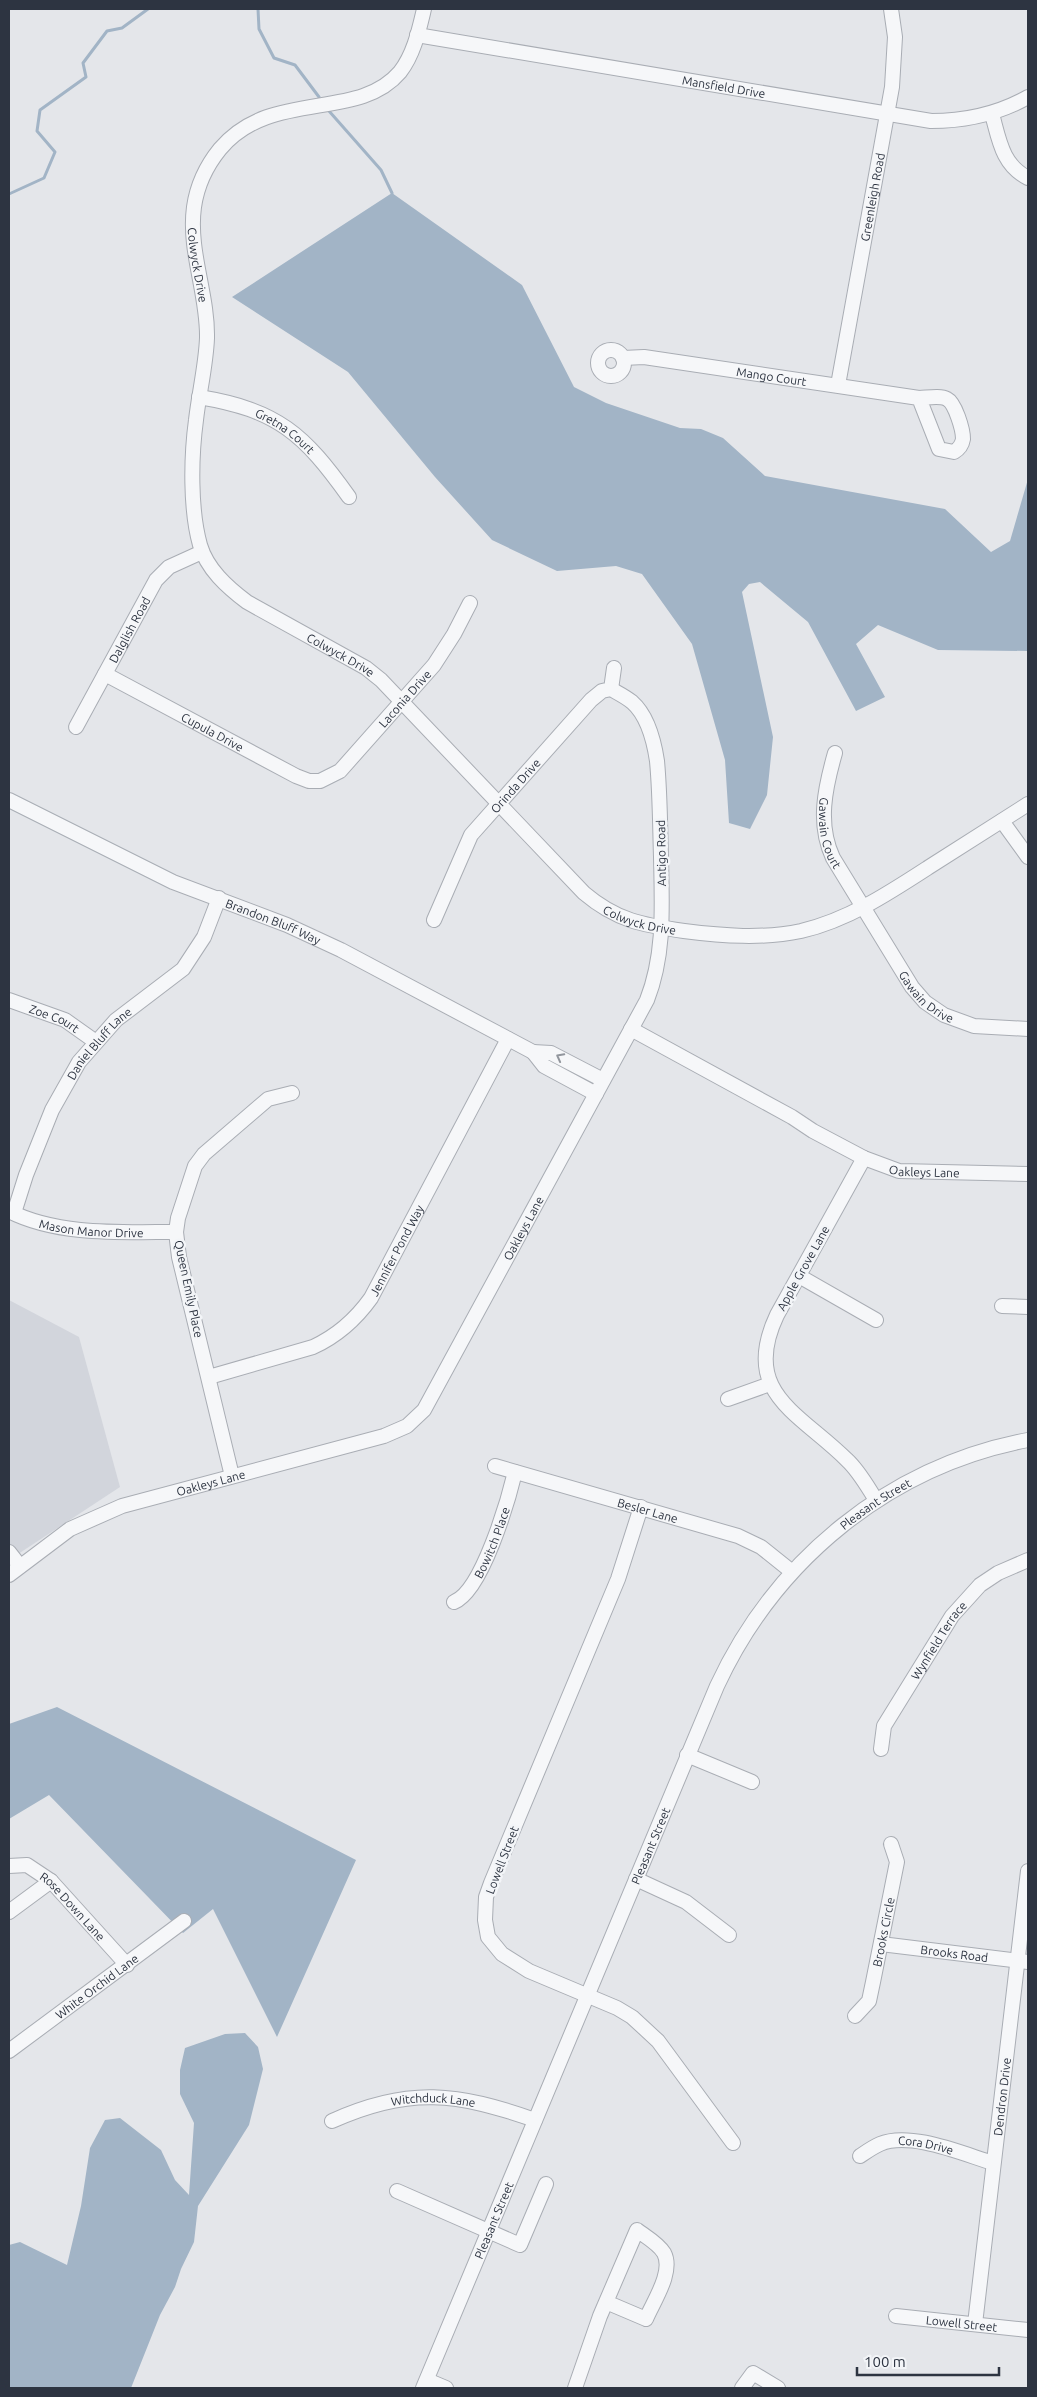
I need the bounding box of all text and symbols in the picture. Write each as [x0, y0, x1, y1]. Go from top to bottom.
street label: Mansfield Drive [681, 73, 766, 100]
street label: Greenleigh Road [858, 152, 886, 242]
street label: Colwyck Drive [186, 227, 211, 303]
street label: Mango Court [736, 364, 808, 388]
street label: Gretna Court [254, 406, 318, 456]
street label: Dalglish Road [106, 594, 152, 665]
street label: Colwyck Drive [305, 630, 377, 679]
street label: Laconia Drive [376, 667, 433, 730]
street label: Cupula Drive [179, 710, 246, 753]
street label: Orinda Drive [488, 756, 543, 815]
street label: Gawain Court [817, 797, 844, 871]
street label: Antigo Road [654, 820, 668, 886]
street label: Brandon Bluff Way [224, 896, 323, 946]
street label: Colwyck Drive [601, 902, 677, 936]
street label: Gawain Drive [897, 968, 955, 1024]
street label: Zoe Court [28, 1001, 82, 1035]
street label: Daniel Bluff Lane [64, 1004, 134, 1082]
one-way arrow [556, 1053, 565, 1063]
street label: Oakleys Lane [887, 1161, 960, 1179]
street label: Oakleys Lane [500, 1194, 546, 1262]
street label: Jennifer Pond Way [367, 1202, 426, 1298]
street label: Mason Manor Drive [38, 1216, 144, 1239]
street label: Apple Grove Lane [774, 1223, 832, 1313]
street label: Queen Emily Place [172, 1239, 206, 1339]
street label: Oakleys Lane [175, 1467, 247, 1498]
street label: Pleasant Street [837, 1475, 913, 1532]
street label: Besler Lane [616, 1495, 680, 1525]
street label: Bowitch Place [471, 1505, 511, 1580]
street label: Wynfield Terrace [908, 1598, 969, 1682]
street label: Pleasant Street [628, 1805, 672, 1886]
street label: Lowell Street [483, 1824, 521, 1896]
street label: Rose Down Lane [38, 1869, 108, 1943]
street label: Brooks Circle [870, 1896, 896, 1968]
street label: Brooks Road [920, 1942, 989, 1964]
street label: White Orchid Lane [53, 1951, 140, 2021]
street label: Dendron Drive [991, 2057, 1013, 2136]
street label: Witchduck Lane [390, 2091, 477, 2109]
street label: Cora Drive [898, 2134, 955, 2156]
street label: Pleasant Street [471, 2179, 515, 2261]
street label: Lowell Street [925, 2313, 998, 2333]
scale bar [857, 2344, 1000, 2376]
text: 100 m [864, 2353, 906, 2370]

